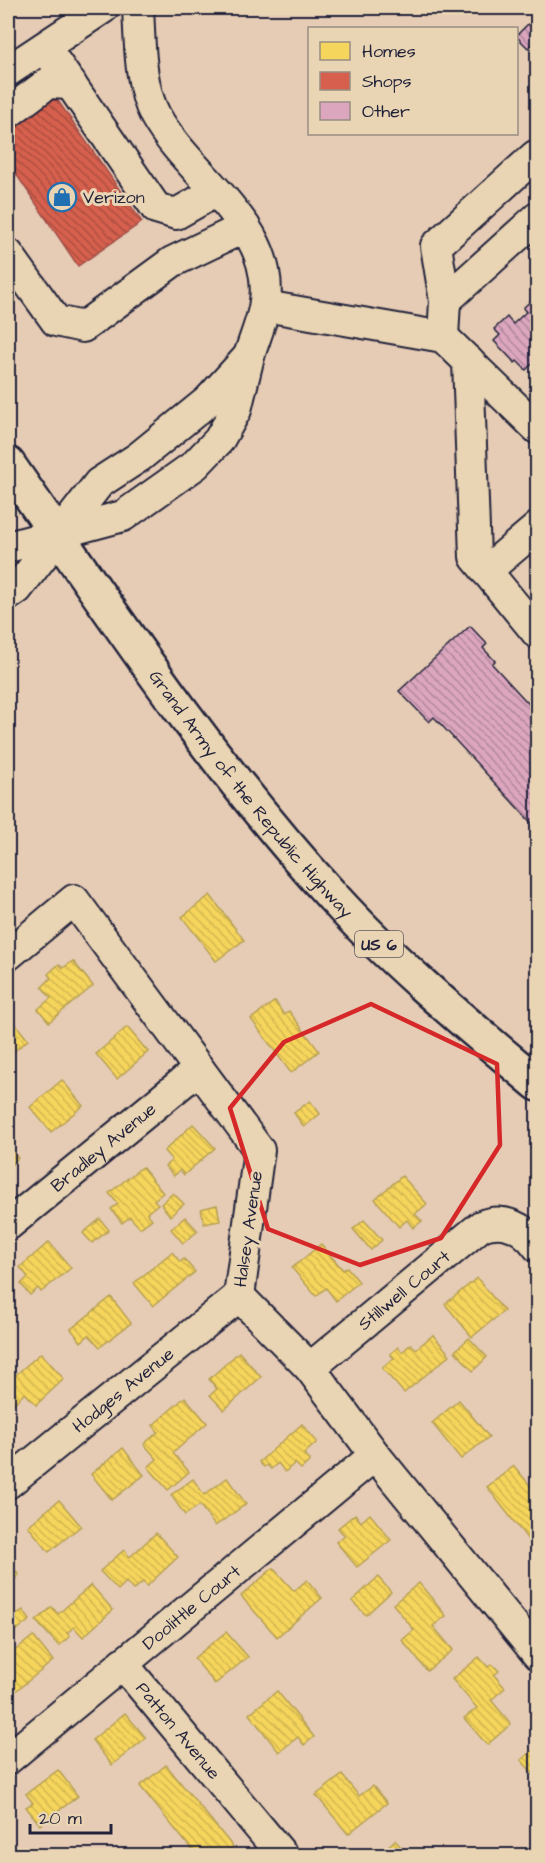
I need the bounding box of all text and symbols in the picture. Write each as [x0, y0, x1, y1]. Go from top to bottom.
legend [308, 27, 518, 135]
text: Homes [362, 39, 416, 64]
text: Shops [362, 69, 412, 94]
text: Other [362, 99, 410, 124]
shop icon: Verizon [46, 181, 78, 213]
place label: Verizon [83, 185, 145, 210]
street label: Grand Army of the Republic Highway [143, 665, 358, 924]
road number: US 6 [355, 931, 403, 957]
street label: Bradley Avenue [46, 1097, 162, 1198]
street label: Halsey Avenue [228, 1169, 270, 1289]
street label: Stillwell Court [352, 1244, 456, 1336]
street label: Hodges Avenue [67, 1341, 180, 1439]
street label: Doolittle Court [137, 1559, 247, 1656]
street label: Patton Avenue [130, 1677, 226, 1785]
scale bar [30, 1797, 111, 1835]
text: 20 m [39, 1806, 82, 1831]

